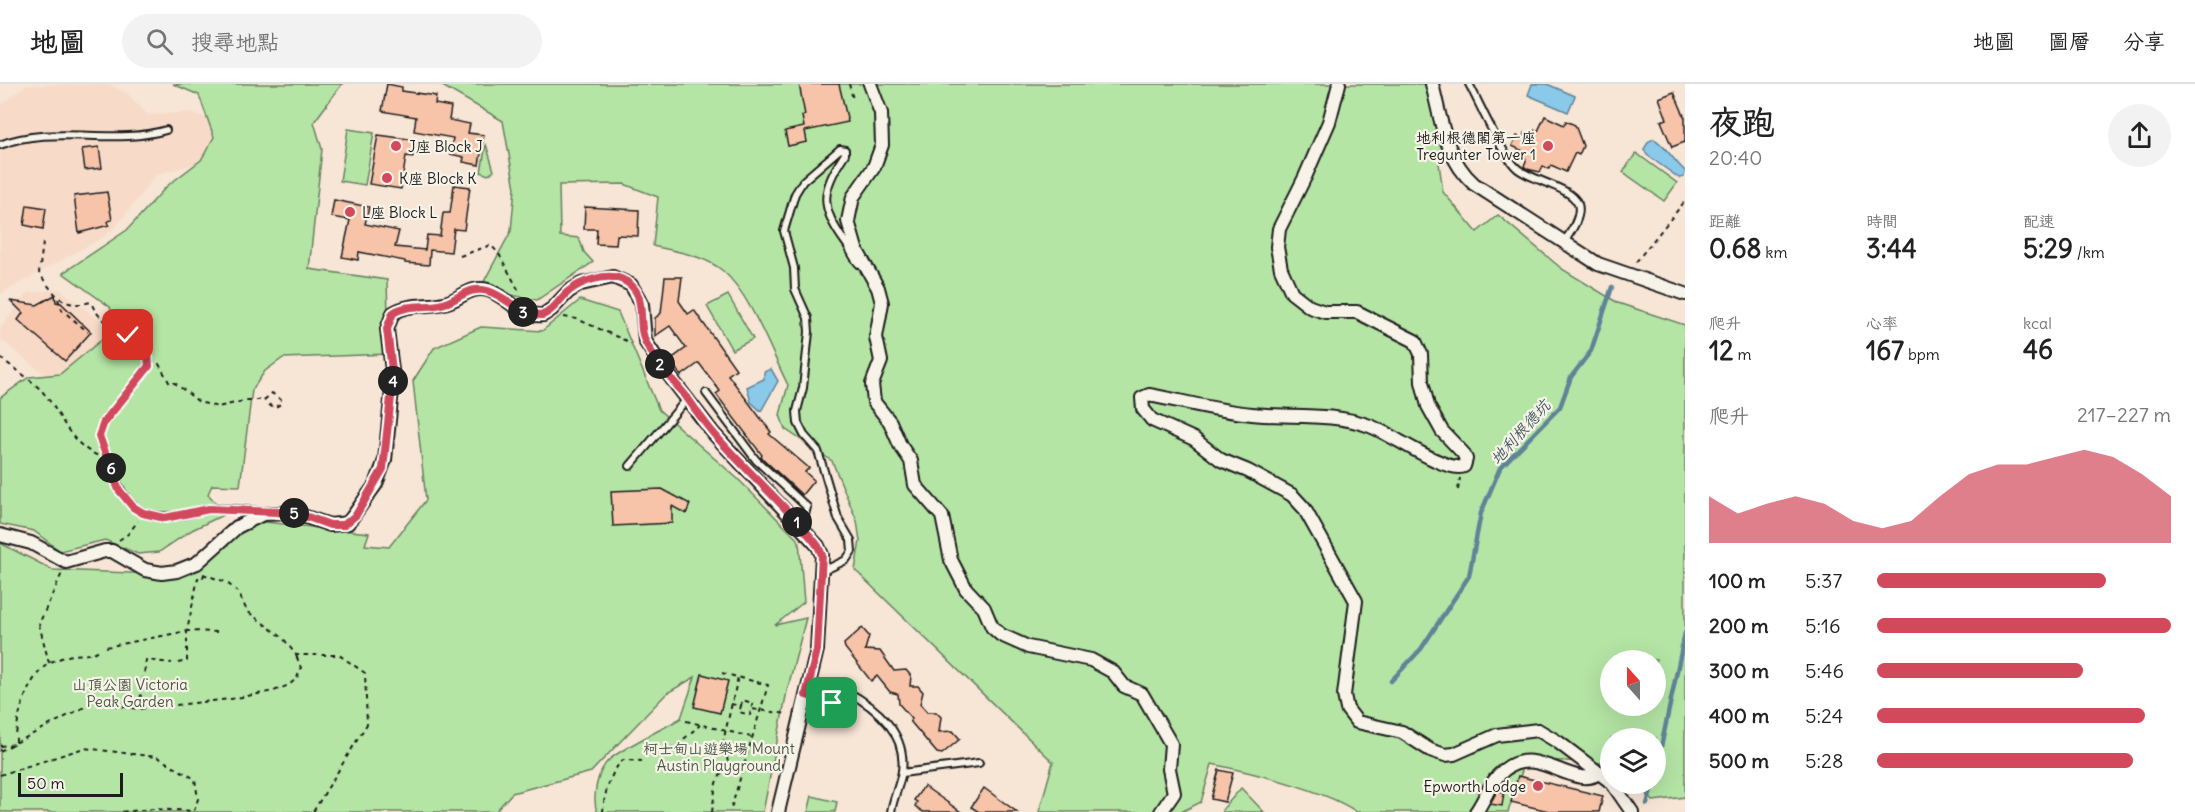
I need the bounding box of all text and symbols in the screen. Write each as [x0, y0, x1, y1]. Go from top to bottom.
search box [122, 14, 542, 68]
text: 地圖 [30, 24, 86, 60]
icon: search [143, 25, 176, 58]
text: 搜尋地點 [191, 28, 279, 56]
text: 地圖 [1973, 28, 2015, 55]
text: 圖層 [2048, 28, 2090, 55]
text: 分享 [2123, 28, 2165, 55]
text: 夜跑 [1709, 101, 1775, 143]
button: share [2108, 104, 2171, 167]
place label: 地利根德閣第一座 Tregunter Tower 1 [1416, 128, 1536, 164]
place label: J座 Block J [408, 137, 483, 156]
marker: J座 Block J [389, 139, 403, 153]
marker: 地利根德閣第一座 Tregunter Tower 1 [1541, 139, 1555, 153]
text: 20:40 [1709, 145, 1762, 170]
place label: K座 Block K [399, 169, 477, 188]
marker: K座 Block K [380, 171, 394, 185]
place label: L座 Block L [362, 203, 437, 222]
marker: L座 Block L [343, 205, 357, 219]
text: 距離 [1709, 211, 1741, 231]
text: 時間 [1866, 211, 1898, 231]
text: 配速 [2023, 211, 2055, 231]
text: 0.68 [1709, 232, 1761, 265]
text: 3:44 [1866, 232, 1917, 265]
text: 5:29 [2023, 232, 2073, 265]
text: km [1761, 242, 1787, 262]
text: /km [2073, 242, 2105, 262]
pin: 3 [508, 297, 538, 327]
text: 3 [518, 302, 528, 322]
pin [102, 309, 153, 360]
text: 爬升 [1709, 313, 1741, 333]
text: 心率 [1866, 313, 1898, 333]
text: kcal [2023, 313, 2052, 333]
icon: check [111, 318, 144, 351]
text: 46 [2023, 333, 2053, 366]
text: 12 [1709, 334, 1734, 367]
text: 167 [1866, 334, 1904, 367]
text: m [1734, 344, 1751, 364]
text: bpm [1904, 344, 1940, 364]
pin: 2 [645, 349, 675, 379]
text: 2 [656, 354, 664, 374]
pin: 4 [378, 366, 408, 396]
text: 4 [388, 371, 398, 391]
water label: 地利根德坑 [1486, 394, 1556, 468]
text: 217–227 m [2077, 402, 2171, 427]
text: 爬升 [1709, 403, 1749, 428]
pin: 6 [96, 453, 126, 483]
text: 6 [106, 458, 116, 478]
pin: 5 [279, 498, 309, 528]
text: 5 [289, 503, 299, 523]
pin: 1 [782, 507, 812, 537]
text: 1 [794, 512, 800, 532]
text: 100 m [1709, 568, 1766, 593]
text: 5:37 [1805, 568, 1842, 593]
text: 200 m [1709, 613, 1769, 638]
text: 5:16 [1805, 613, 1841, 638]
north arrow [1600, 650, 1666, 716]
map controls [1600, 650, 1666, 794]
text: 300 m [1709, 658, 1769, 683]
text: 5:46 [1805, 658, 1844, 683]
park label: 山頂公園 Victoria Peak Garden [72, 675, 188, 711]
pin [806, 677, 857, 728]
icon: arrive [815, 686, 848, 719]
text: 400 m [1709, 703, 1769, 728]
text: 5:24 [1805, 703, 1843, 728]
button: layers [1600, 728, 1666, 794]
park label: 柯士甸山遊樂場 Mount Austin Playground [643, 739, 795, 775]
text: 500 m [1709, 748, 1769, 773]
text: 5:28 [1805, 748, 1844, 773]
scale bar [18, 770, 123, 798]
text: 50 m [27, 773, 65, 793]
place label: Epworth Lodge [1423, 777, 1526, 796]
marker: Epworth Lodge [1531, 779, 1545, 793]

